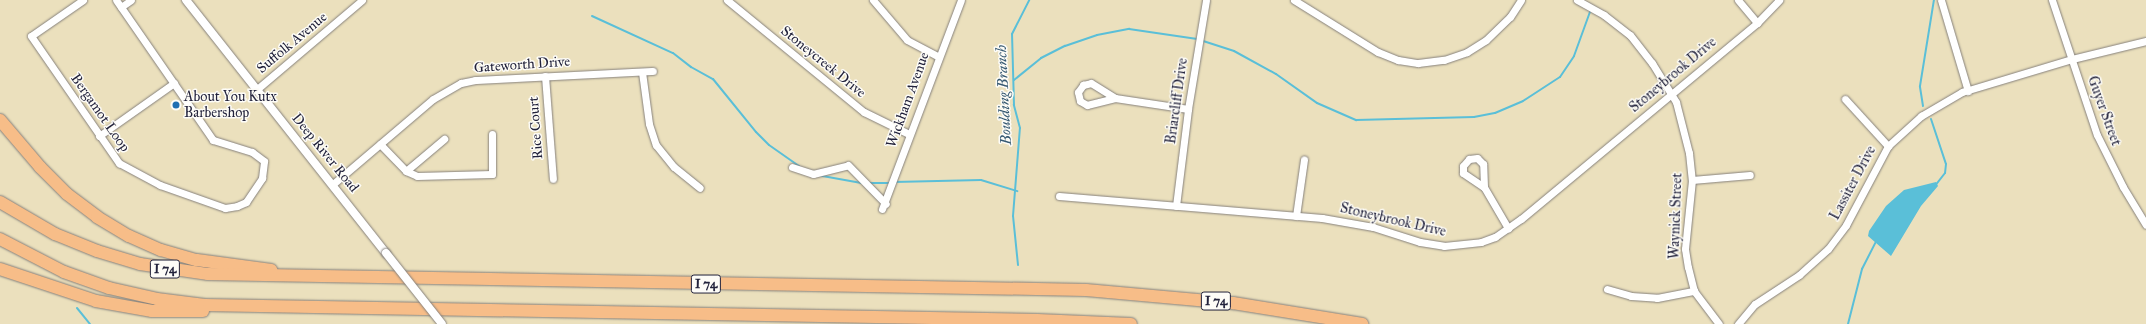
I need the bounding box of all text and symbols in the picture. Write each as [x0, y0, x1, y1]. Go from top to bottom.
street label: Suffolk Avenue [254, 9, 330, 77]
street label: Stoneycreek Drive [777, 23, 869, 101]
street label: Stoneybrook Drive [1626, 34, 1720, 116]
water label: Boulding Branch [992, 44, 1016, 146]
street label: Wickham Avenue [883, 50, 933, 150]
street label: Gateworth Drive [473, 53, 571, 77]
street label: Briarcliff Drive [1163, 57, 1191, 145]
street label: Bergamot Loop [67, 71, 133, 155]
street label: Guyer Street [2084, 74, 2124, 148]
place label: About You Kutx Barbershop [184, 89, 277, 122]
street label: Rice Court [525, 96, 547, 160]
marker: About You Kutx Barbershop [171, 100, 181, 110]
street label: Deep River Road [288, 110, 362, 196]
street label: Lassiter Drive [1826, 143, 1880, 223]
street label: Waynick Street [1666, 172, 1686, 260]
street label: Stoneybrook Drive [1338, 200, 1448, 240]
road number: I 74 [149, 258, 181, 280]
road number: I 74 [690, 273, 722, 295]
road number: I 74 [1200, 290, 1232, 312]

